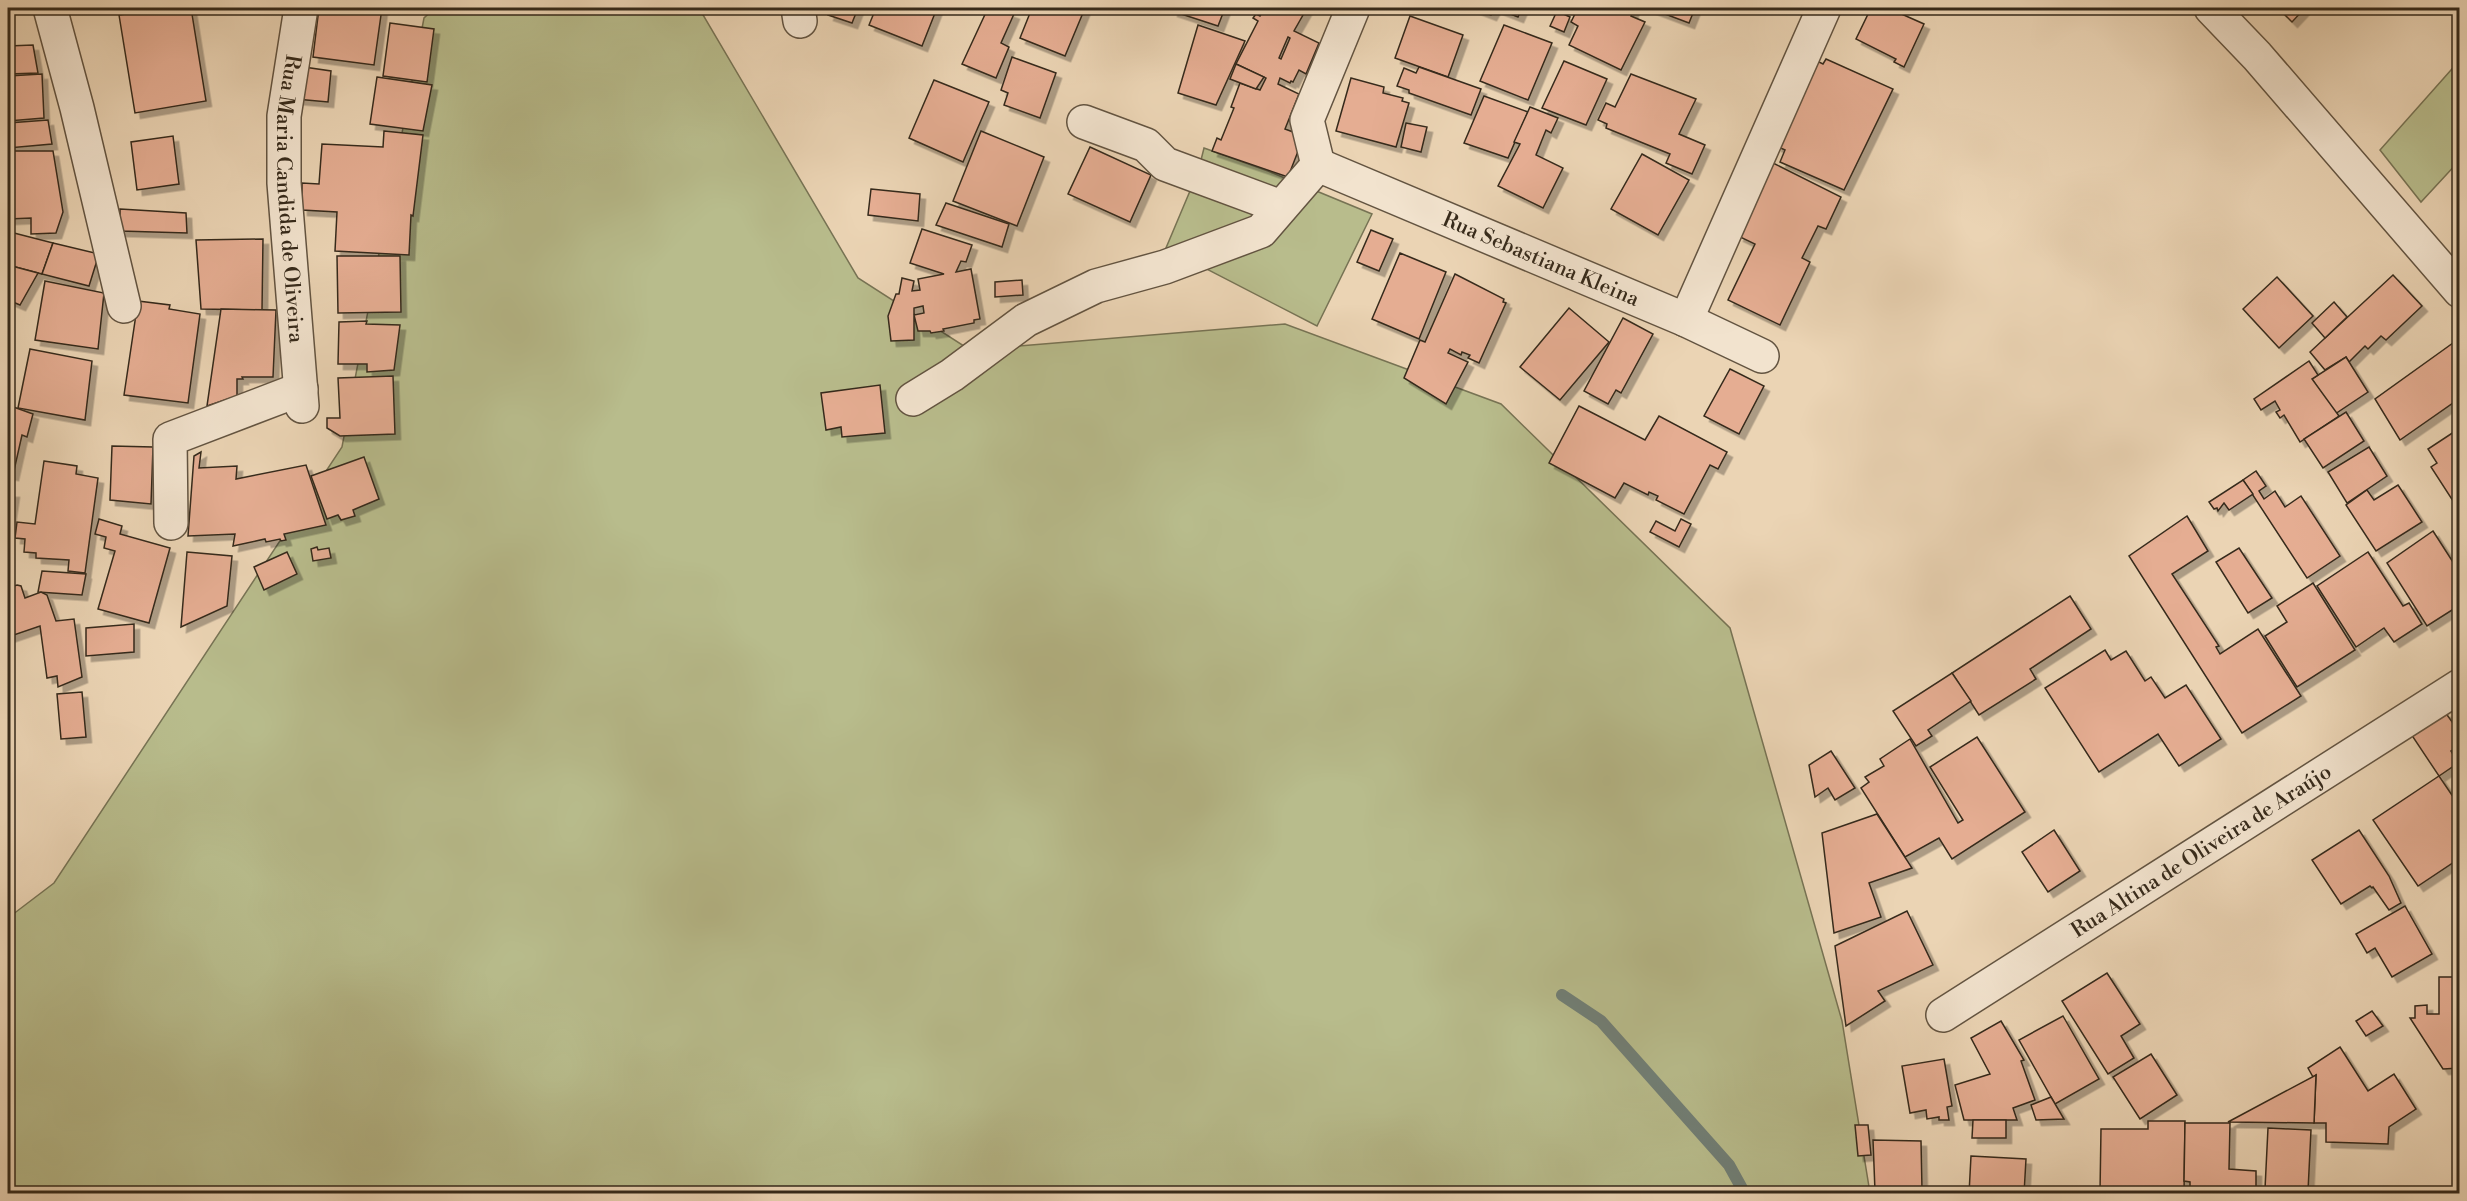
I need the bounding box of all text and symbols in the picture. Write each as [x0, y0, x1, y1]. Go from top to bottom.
street label: Rua Maria Candida de Oliveira [270, 53, 309, 344]
street label: Rua Sebastiana Kleina [1438, 207, 1643, 313]
street label: Rua Altina de Oliveira de Araújo [2067, 759, 2337, 944]

